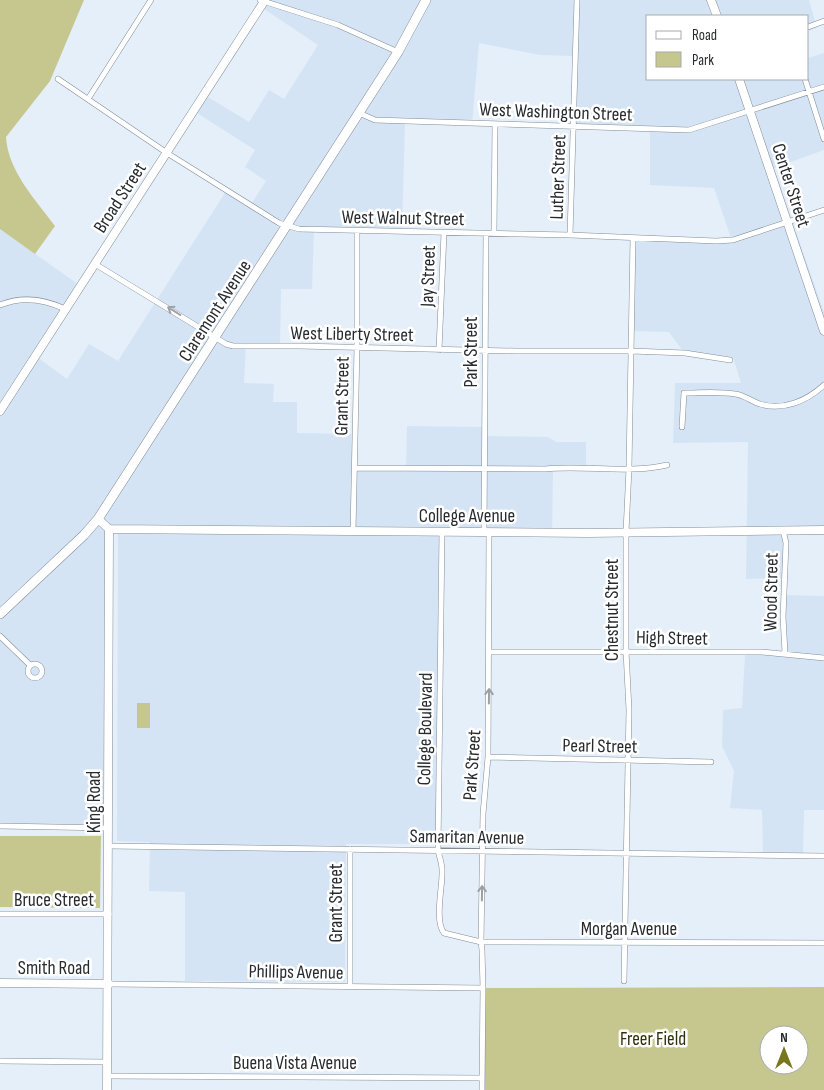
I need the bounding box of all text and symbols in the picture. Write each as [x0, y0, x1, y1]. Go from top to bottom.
legend [646, 15, 809, 80]
text: Road [692, 26, 717, 45]
text: Park [692, 51, 714, 70]
street label: West Washington Street [479, 98, 633, 127]
street label: Luther Street [546, 134, 571, 220]
street label: Center Street [766, 141, 815, 230]
street label: Broad Street [89, 158, 152, 238]
street label: West Walnut Street [341, 206, 465, 231]
street label: Jay Street [416, 245, 441, 308]
street label: Claremont Avenue [174, 256, 257, 366]
one-way arrow [167, 306, 181, 316]
street label: Park Street [460, 316, 483, 387]
street label: West Liberty Street [290, 322, 414, 347]
street label: Grant Street [330, 356, 355, 436]
street label: College Avenue [419, 505, 515, 528]
street label: Wood Street [759, 552, 784, 632]
street label: Chestnut Street [601, 559, 624, 661]
street label: High Street [636, 626, 708, 651]
street label: College Boulevard [413, 673, 438, 786]
one-way arrow [484, 688, 494, 704]
street label: Park Street [459, 729, 486, 801]
street label: Pearl Street [562, 734, 638, 759]
street label: King Road [83, 771, 106, 833]
street label: Samaritan Avenue [409, 825, 524, 850]
street label: Grant Street [325, 863, 348, 943]
one-way arrow [477, 886, 486, 902]
street label: Bruce Street [14, 889, 94, 912]
street label: Morgan Avenue [581, 918, 677, 941]
street label: Smith Road [18, 957, 90, 980]
street label: Phillips Avenue [248, 960, 344, 985]
north arrow [759, 1025, 809, 1075]
park label: Freer Field [620, 1028, 686, 1051]
text: N [780, 1029, 788, 1046]
street label: Buena Vista Avenue [233, 1052, 357, 1075]

